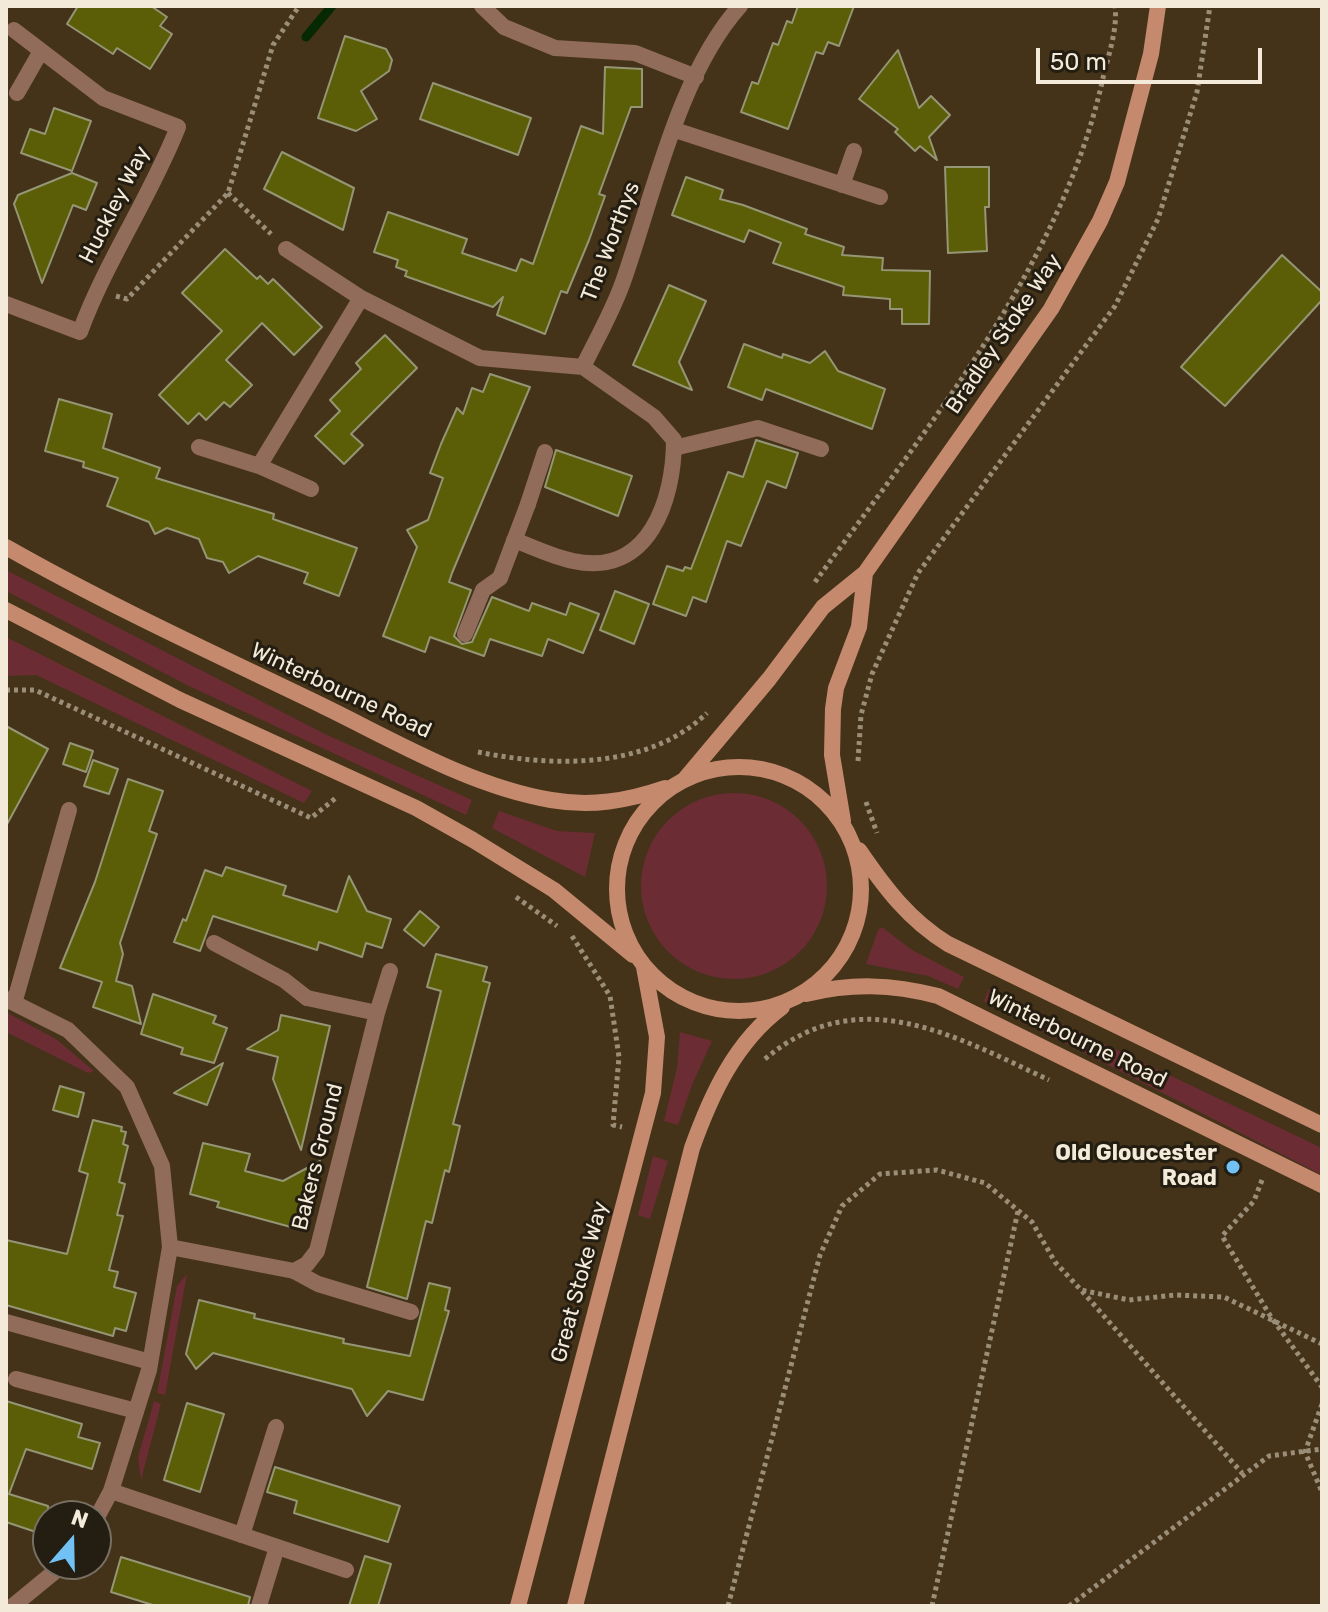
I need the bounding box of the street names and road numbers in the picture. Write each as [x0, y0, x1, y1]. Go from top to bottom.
street label: Huckley Way [74, 142, 156, 268]
street label: The Worthys [576, 178, 646, 306]
street label: Bradley Stoke Way [941, 249, 1067, 419]
street label: Winterbourne Road [247, 638, 435, 744]
street label: Winterbourne Road [983, 984, 1171, 1094]
street label: Bakers Ground [287, 1081, 349, 1233]
street label: Great Stoke Way [546, 1198, 614, 1366]

